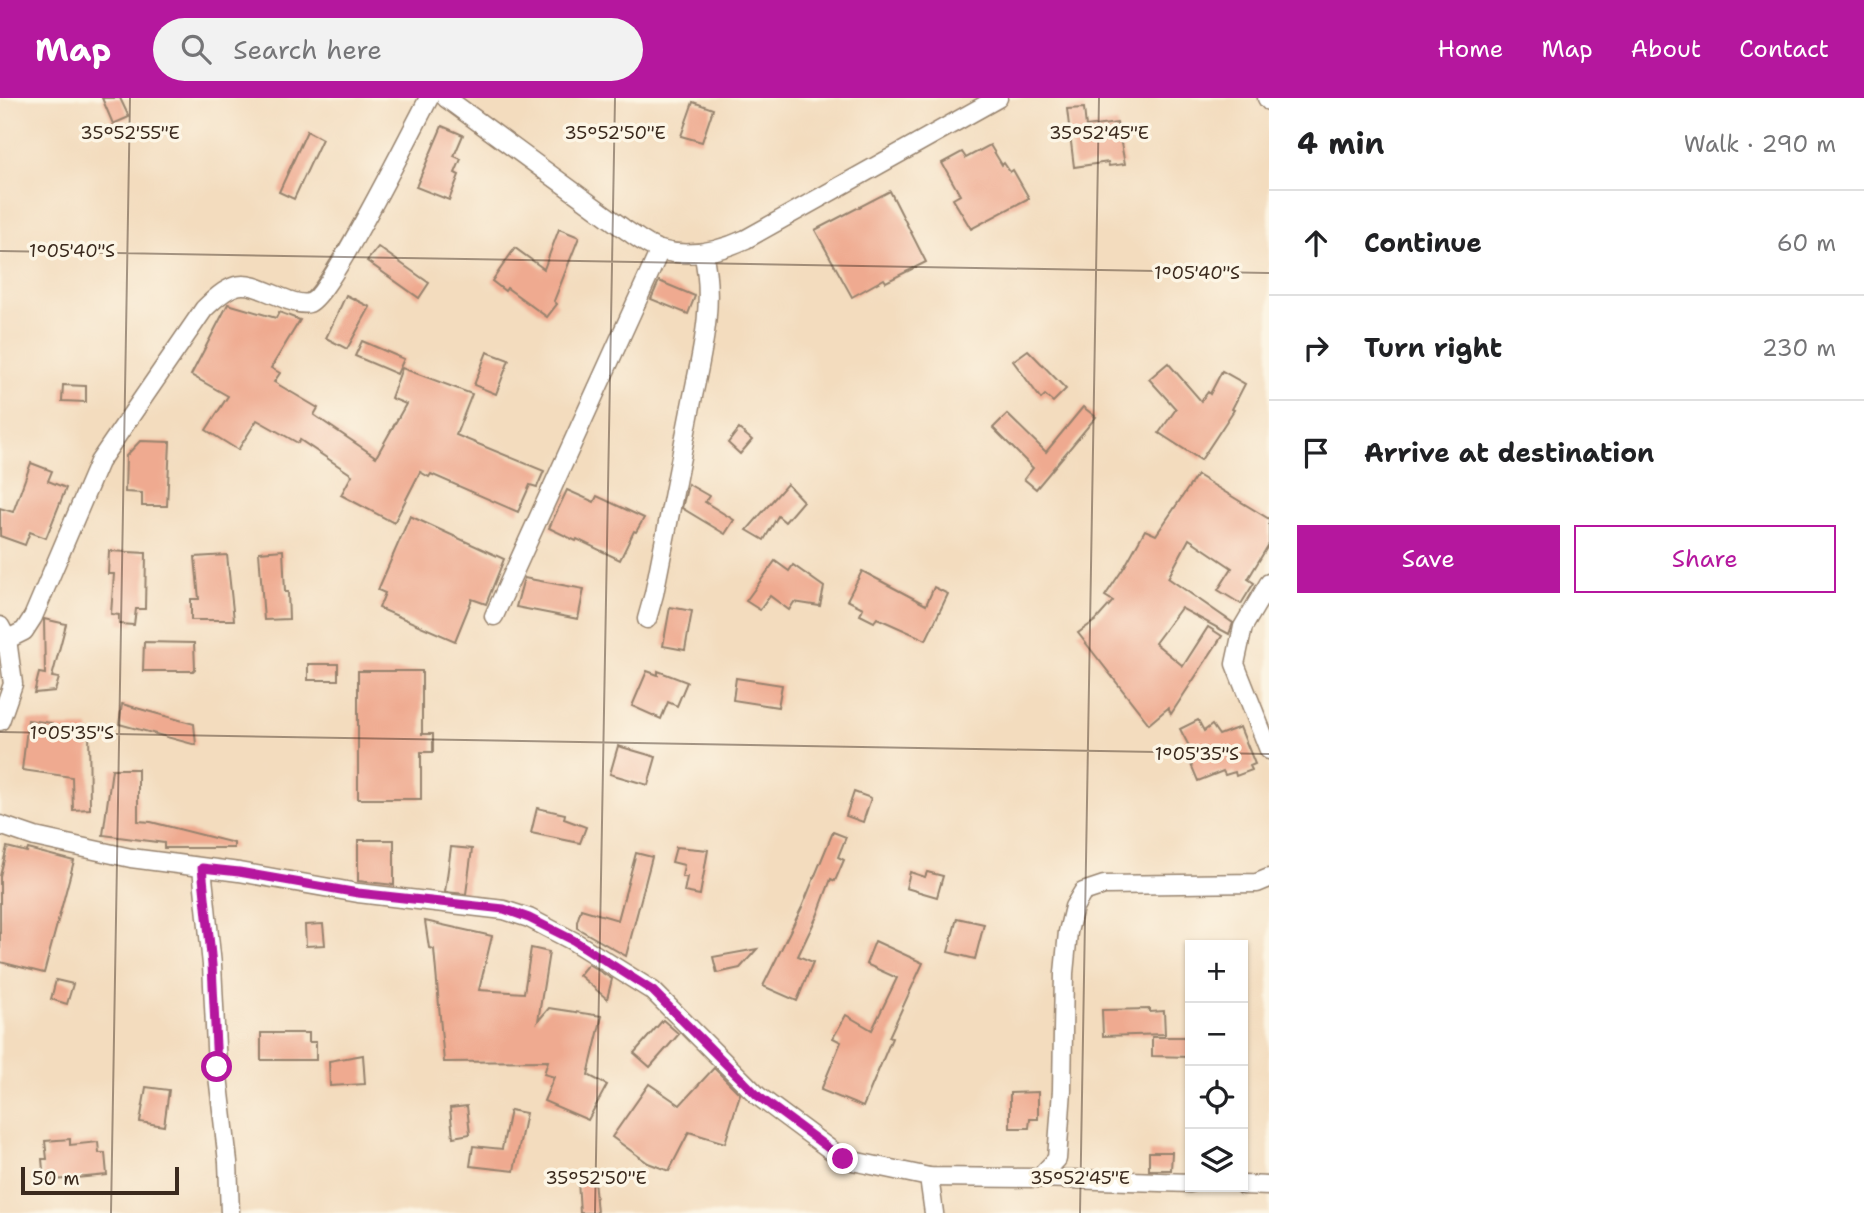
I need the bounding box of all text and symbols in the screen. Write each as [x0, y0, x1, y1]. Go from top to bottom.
search box [153, 18, 643, 81]
text: Map [35, 27, 111, 72]
icon: search [177, 30, 215, 68]
text: Search here [233, 32, 382, 67]
text: Home [1437, 33, 1503, 65]
text: Map [1541, 33, 1593, 65]
text: About [1631, 33, 1701, 65]
text: Contact [1739, 33, 1829, 65]
text: 35°52'55"E [80, 121, 180, 145]
text: 35°52'50"E [564, 121, 666, 145]
text: 35°52'45"E [1049, 121, 1149, 145]
text: 4 min [1297, 123, 1384, 164]
text: Walk · 290 m [1684, 129, 1836, 159]
icon: ahead [1297, 224, 1335, 262]
text: Continue [1364, 225, 1482, 260]
text: 60 m [1777, 228, 1836, 258]
text: 1°05'40"S [29, 239, 115, 263]
text: 1°05'40"S [1154, 261, 1240, 285]
icon: right [1297, 329, 1335, 367]
text: Turn right [1364, 330, 1502, 365]
text: 230 m [1762, 333, 1836, 363]
icon: arrive [1297, 434, 1335, 472]
text: Arrive at destination [1364, 435, 1654, 470]
button: Save [1297, 525, 1560, 593]
button: Share [1574, 525, 1836, 593]
text: 1°05'35"S [30, 721, 114, 745]
text: 1°05'35"S [1155, 742, 1239, 766]
map controls [1185, 940, 1248, 1192]
button: + [1185, 940, 1248, 1003]
button: − [1185, 1003, 1248, 1066]
route start [201, 1051, 232, 1082]
button: locate [1185, 1066, 1248, 1129]
button: layers [1185, 1129, 1248, 1192]
route end [827, 1143, 858, 1174]
scale bar [21, 1164, 178, 1196]
text: 50 m [32, 1166, 80, 1191]
text: 35°52'50"E [545, 1166, 647, 1190]
text: 35°52'45"E [1030, 1166, 1130, 1190]

